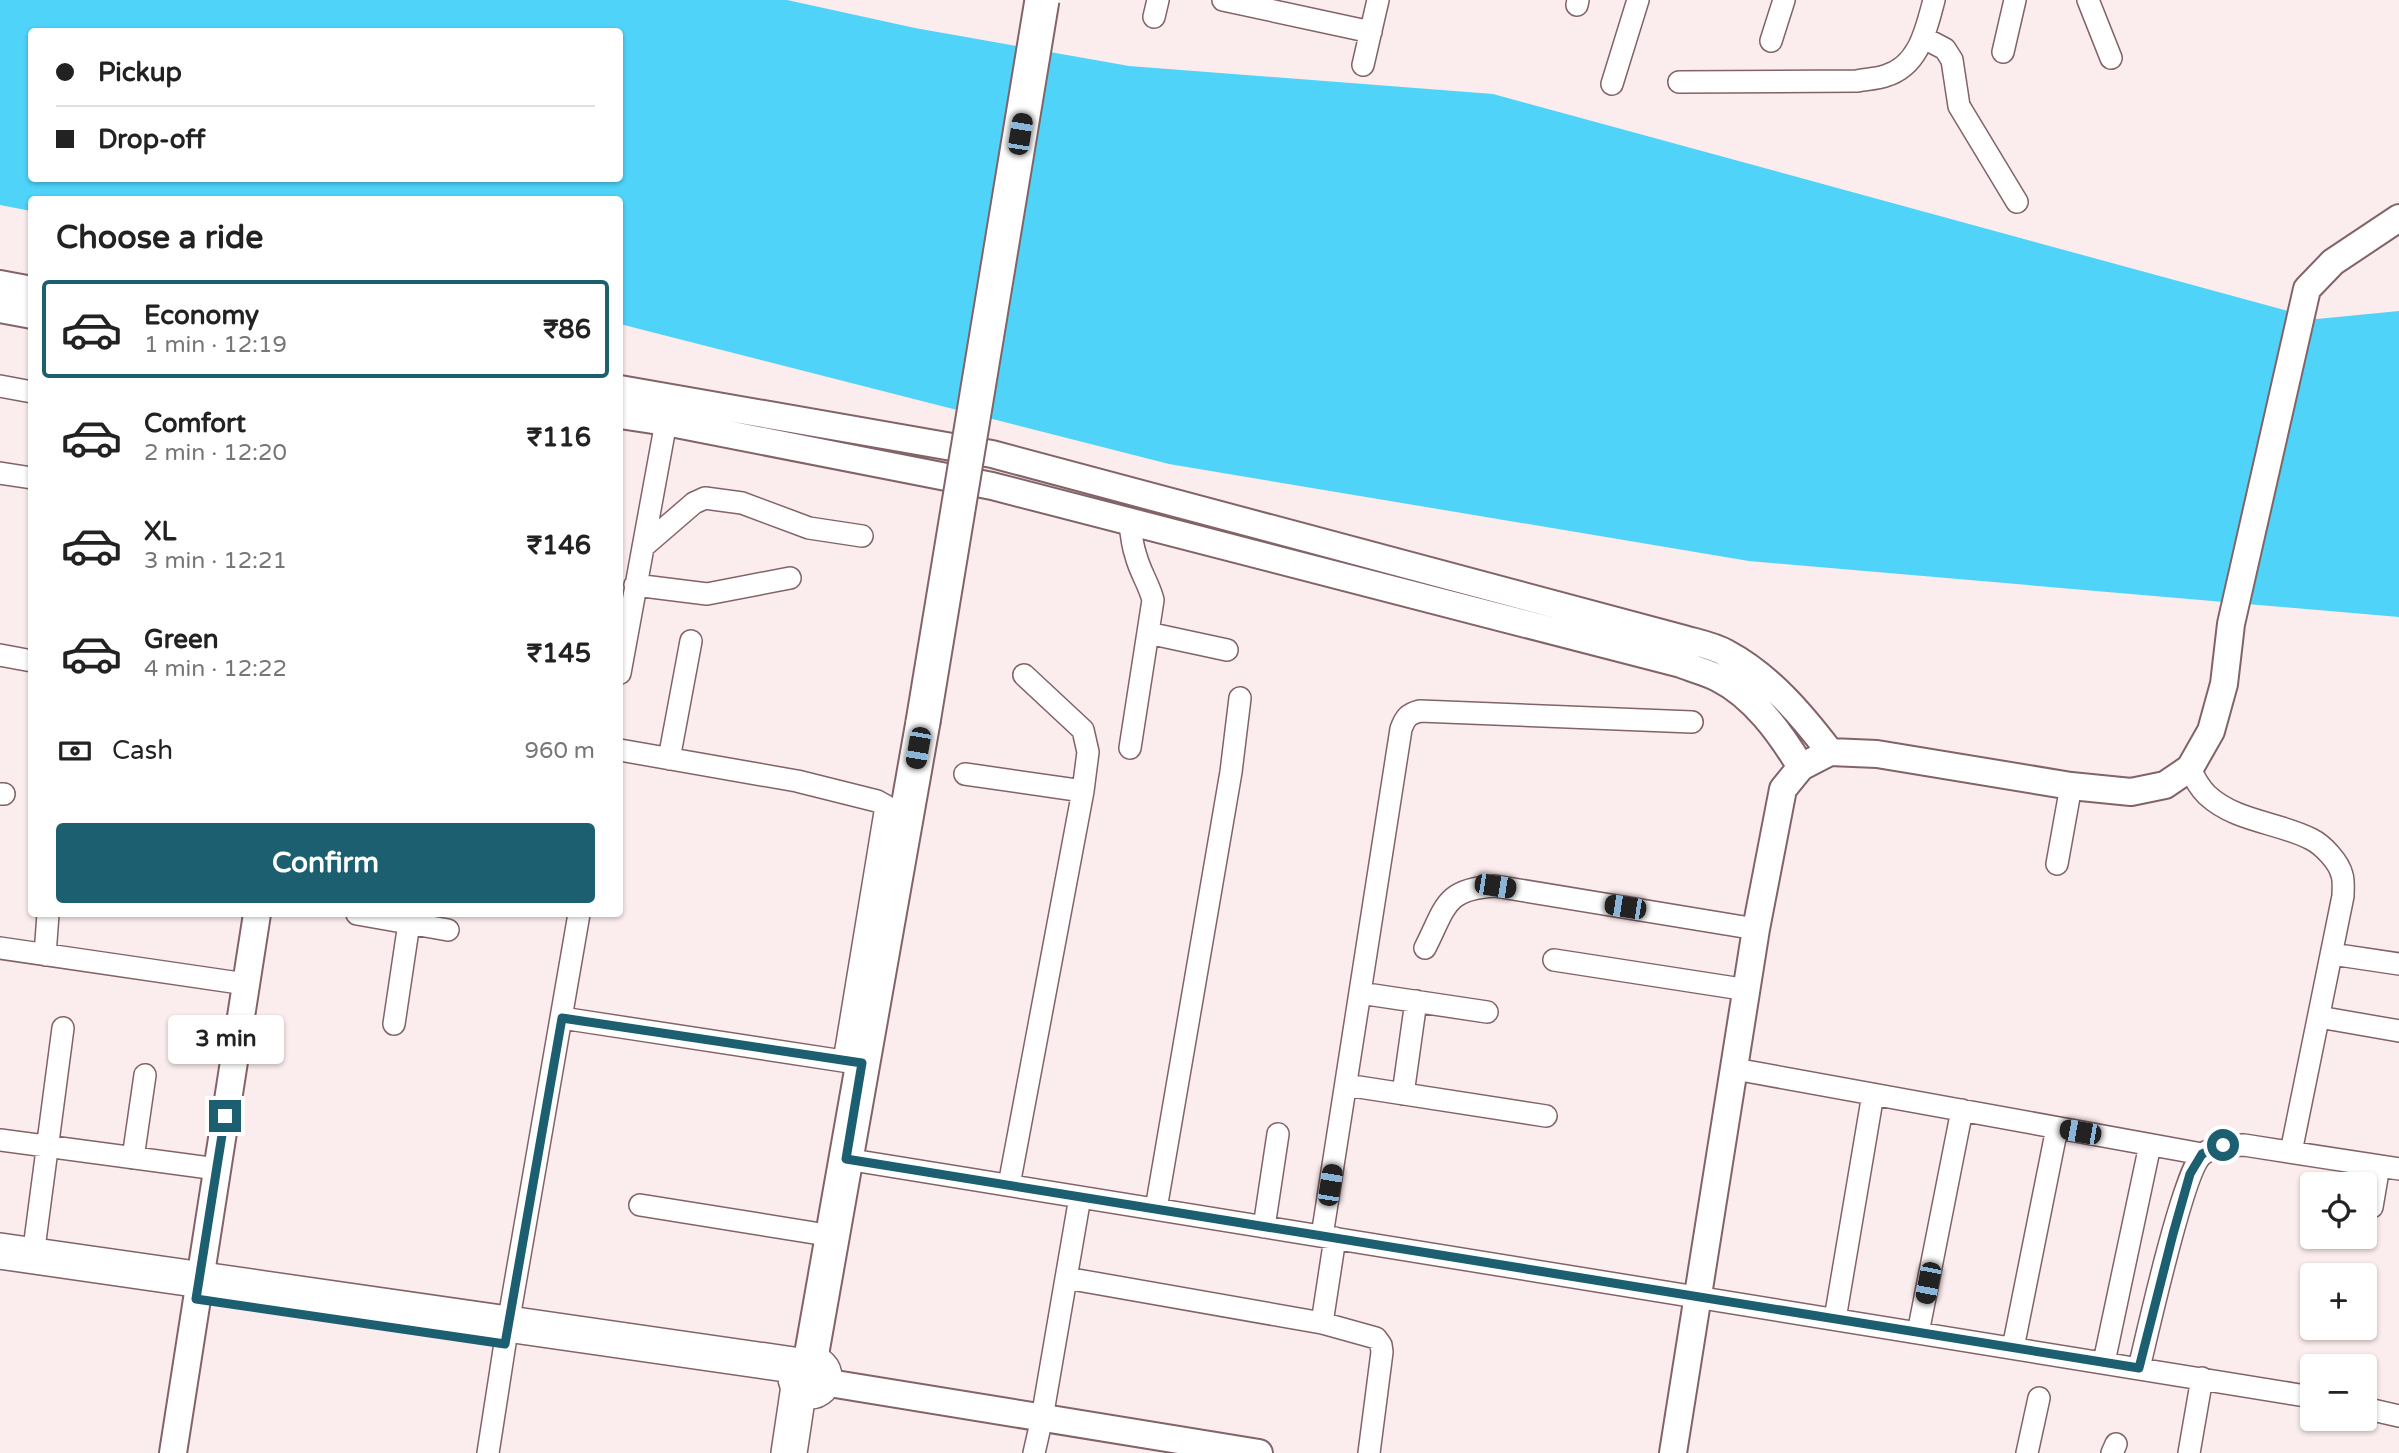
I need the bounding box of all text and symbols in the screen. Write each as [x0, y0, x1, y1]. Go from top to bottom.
text: Pickup [98, 57, 182, 88]
car [1007, 112, 1034, 156]
text: Drop-off [98, 124, 205, 155]
text: Choose a ride [56, 219, 263, 257]
icon: car [60, 298, 123, 361]
text: Economy [144, 300, 259, 331]
text: ₹86 [543, 314, 591, 345]
text: 1 min · 12:19 [144, 331, 287, 359]
icon: car [60, 406, 123, 469]
text: Comfort [144, 408, 246, 439]
text: ₹116 [527, 422, 591, 453]
text: 2 min · 12:20 [144, 439, 287, 467]
icon: car [60, 514, 123, 577]
text: XL [144, 516, 176, 547]
text: ₹146 [527, 530, 591, 561]
text: 3 min · 12:21 [144, 547, 287, 575]
icon: car [60, 622, 123, 685]
text: Green [144, 624, 219, 655]
text: ₹145 [527, 638, 591, 669]
text: 4 min · 12:22 [144, 655, 287, 683]
car [905, 725, 932, 771]
icon: cash [56, 732, 94, 770]
text: Cash [112, 735, 173, 766]
text: 960 m [525, 737, 595, 765]
button: Confirm [56, 823, 595, 903]
car [1473, 872, 1518, 900]
car [1603, 893, 1648, 921]
callout: 3 min [167, 1014, 283, 1064]
text: 3 min [195, 1025, 257, 1053]
route end [209, 1100, 241, 1132]
car [2058, 1118, 2103, 1146]
route start [2207, 1129, 2239, 1161]
car [1317, 1163, 1344, 1207]
map controls [2300, 1172, 2377, 1431]
button: locate [2300, 1172, 2377, 1249]
car [1914, 1260, 1943, 1306]
button: + [2300, 1263, 2377, 1340]
button: − [2300, 1354, 2377, 1431]

